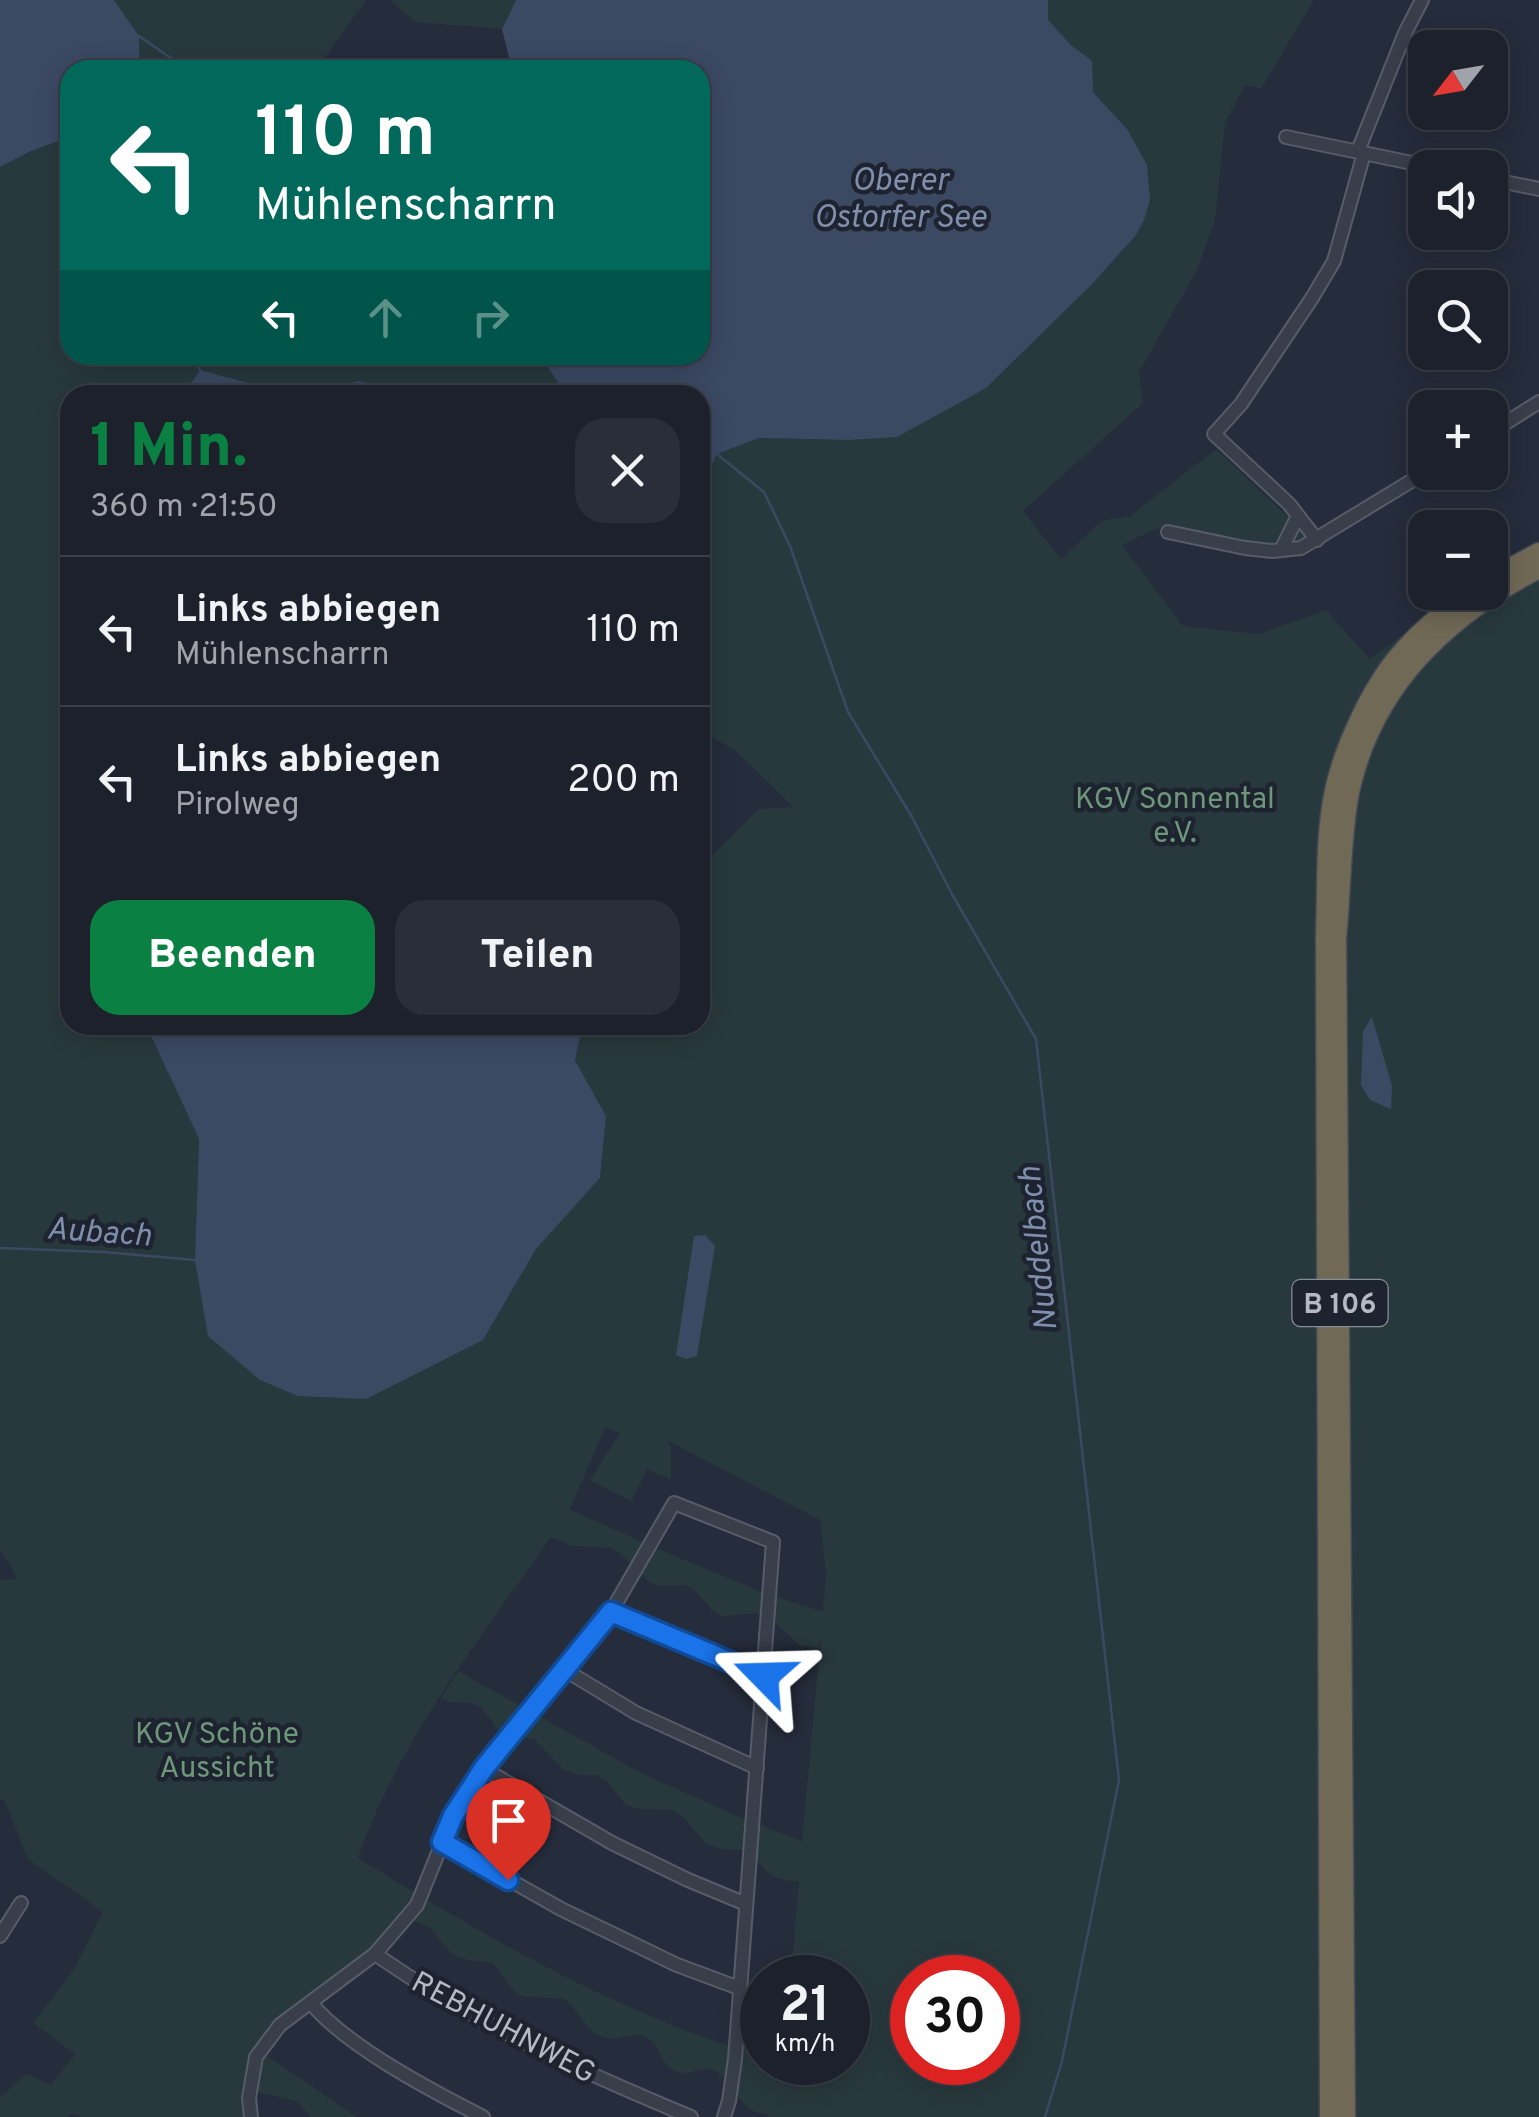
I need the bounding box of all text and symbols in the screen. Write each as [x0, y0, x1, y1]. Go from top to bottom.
north arrow [1408, 30, 1508, 130]
map controls [1408, 30, 1508, 610]
text: 110 m [255, 92, 436, 181]
icon: left [90, 100, 220, 230]
button: sound [1408, 150, 1508, 250]
water label: Oberer Ostorfer See [814, 162, 987, 239]
text: Mühlenscharrn [255, 179, 557, 236]
button: search [1408, 270, 1508, 370]
icon: left [253, 290, 308, 345]
icon: ahead [358, 290, 413, 345]
icon: right [463, 290, 518, 345]
button: + [1408, 390, 1508, 490]
text: 1 Min. [90, 412, 248, 488]
button: close [575, 418, 680, 523]
text: 360 m · 21:50 [90, 488, 278, 528]
button: − [1408, 510, 1508, 610]
text: Links abbiegen [175, 587, 441, 636]
icon: left [90, 604, 145, 659]
text: 110 m [586, 607, 680, 656]
text: Mühlenscharrn [175, 636, 389, 676]
text: Links abbiegen [175, 737, 441, 786]
icon: left [90, 754, 145, 809]
text: 200 m [567, 757, 680, 806]
park label: KGV Sonnental e.V. [1075, 782, 1275, 853]
text: Pirolweg [175, 786, 300, 826]
button: Beenden [90, 900, 375, 1015]
button: Teilen [395, 900, 680, 1015]
water label: Nuddelbach [1011, 1164, 1069, 1333]
water label: Aubach [45, 1210, 153, 1258]
road number: B 106 [1292, 1280, 1388, 1326]
position arrow [712, 1624, 816, 1728]
park label: KGV Schöne Aussicht [135, 1717, 299, 1788]
pin [466, 1778, 551, 1881]
icon: arrive [481, 1793, 536, 1848]
speed limit sign: 30 [890, 1955, 1020, 2085]
street label: REBHUHNWEG [404, 1965, 601, 2093]
text: 21 [780, 1976, 830, 2039]
text: km/h [775, 2029, 835, 2061]

